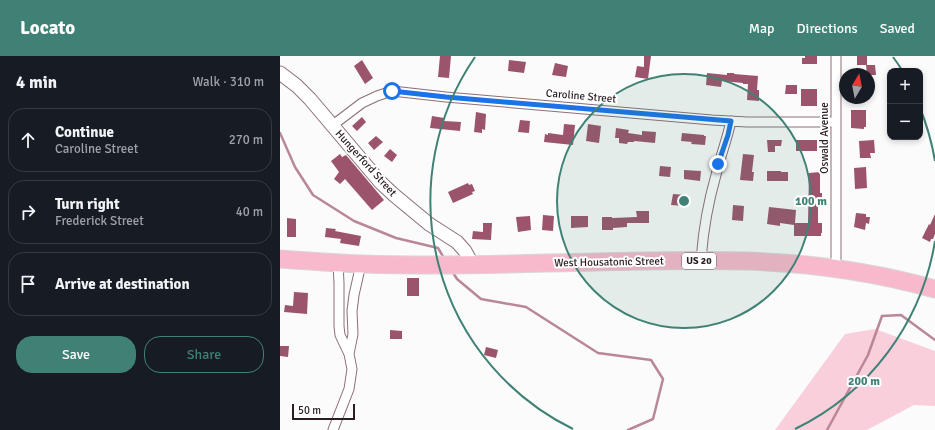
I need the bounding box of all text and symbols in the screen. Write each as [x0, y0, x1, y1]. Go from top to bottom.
text: Locato [20, 16, 75, 40]
text: Map [749, 20, 775, 37]
text: Directions [797, 20, 858, 37]
text: Saved [880, 20, 915, 37]
north arrow [839, 68, 875, 104]
map controls [887, 68, 923, 140]
button: + [887, 68, 923, 104]
text: 4 min [16, 72, 57, 93]
text: Walk · 310 m [193, 74, 264, 90]
route start [383, 82, 401, 100]
street label: Caroline Street [545, 86, 617, 106]
street label: Oswald Avenue [818, 102, 831, 174]
button: − [887, 104, 923, 140]
text: Continue [55, 123, 114, 141]
street label: Hungerford Street [333, 127, 399, 199]
icon: ahead [17, 129, 39, 151]
text: 270 m [229, 132, 263, 148]
text: Caroline Street [55, 141, 138, 157]
route end [709, 155, 727, 173]
centre of rings [677, 194, 691, 208]
text: 100 m [795, 194, 827, 209]
text: Turn right [55, 195, 120, 213]
icon: right [17, 201, 39, 223]
text: 40 m [236, 204, 263, 220]
text: Frederick Street [55, 213, 144, 229]
road number: US 20 [682, 253, 716, 269]
street label: West Housatonic Street [554, 255, 664, 269]
icon: arrive [17, 273, 39, 295]
text: Arrive at destination [55, 275, 190, 293]
button: Save [16, 336, 136, 373]
button: Share [144, 336, 264, 373]
text: 200 m [848, 374, 880, 389]
scale bar [292, 402, 355, 421]
text: 50 m [298, 404, 321, 417]

